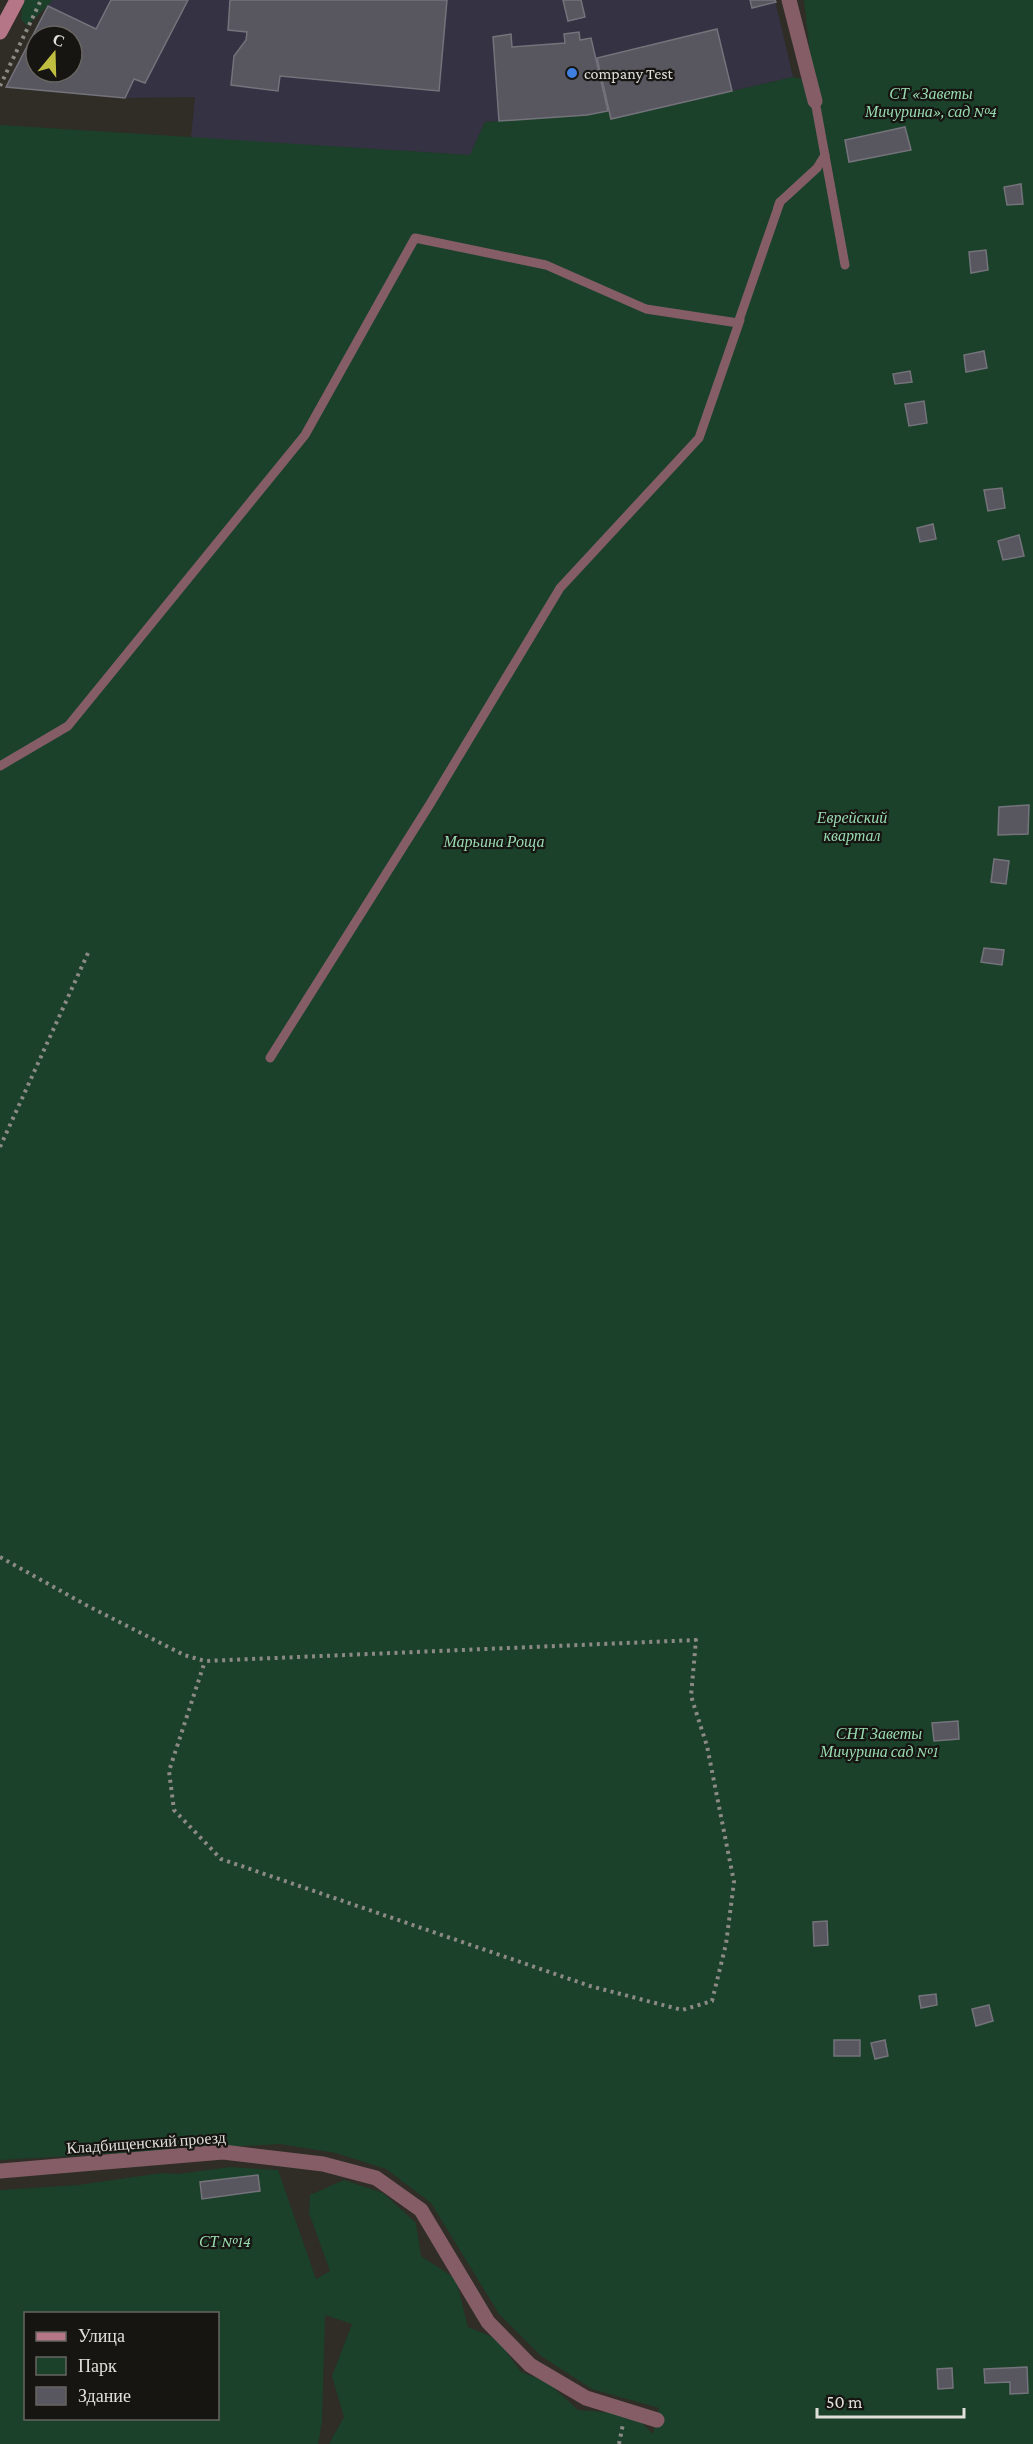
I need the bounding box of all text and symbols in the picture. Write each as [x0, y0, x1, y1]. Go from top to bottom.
north arrow [24, 24, 84, 84]
text: С [50, 30, 67, 50]
place label: company Test [584, 65, 673, 83]
marker: company Test [565, 66, 579, 80]
park label: СТ «Заветы Мичурина», сад №4 [864, 85, 997, 121]
park label: Еврейский квартал [816, 809, 887, 845]
park label: Марьина Роща [443, 833, 545, 851]
park label: СНТ Заветы Мичурина сад №1 [819, 1725, 938, 1761]
street label: Кладбищенский проезд [66, 2128, 226, 2158]
park label: СТ №14 [199, 2233, 251, 2250]
legend [24, 2312, 219, 2420]
text: Улица [78, 2326, 125, 2346]
text: Парк [78, 2356, 117, 2376]
scale bar [817, 2381, 964, 2419]
text: Здание [78, 2386, 131, 2406]
text: 50 m [826, 2392, 863, 2412]

